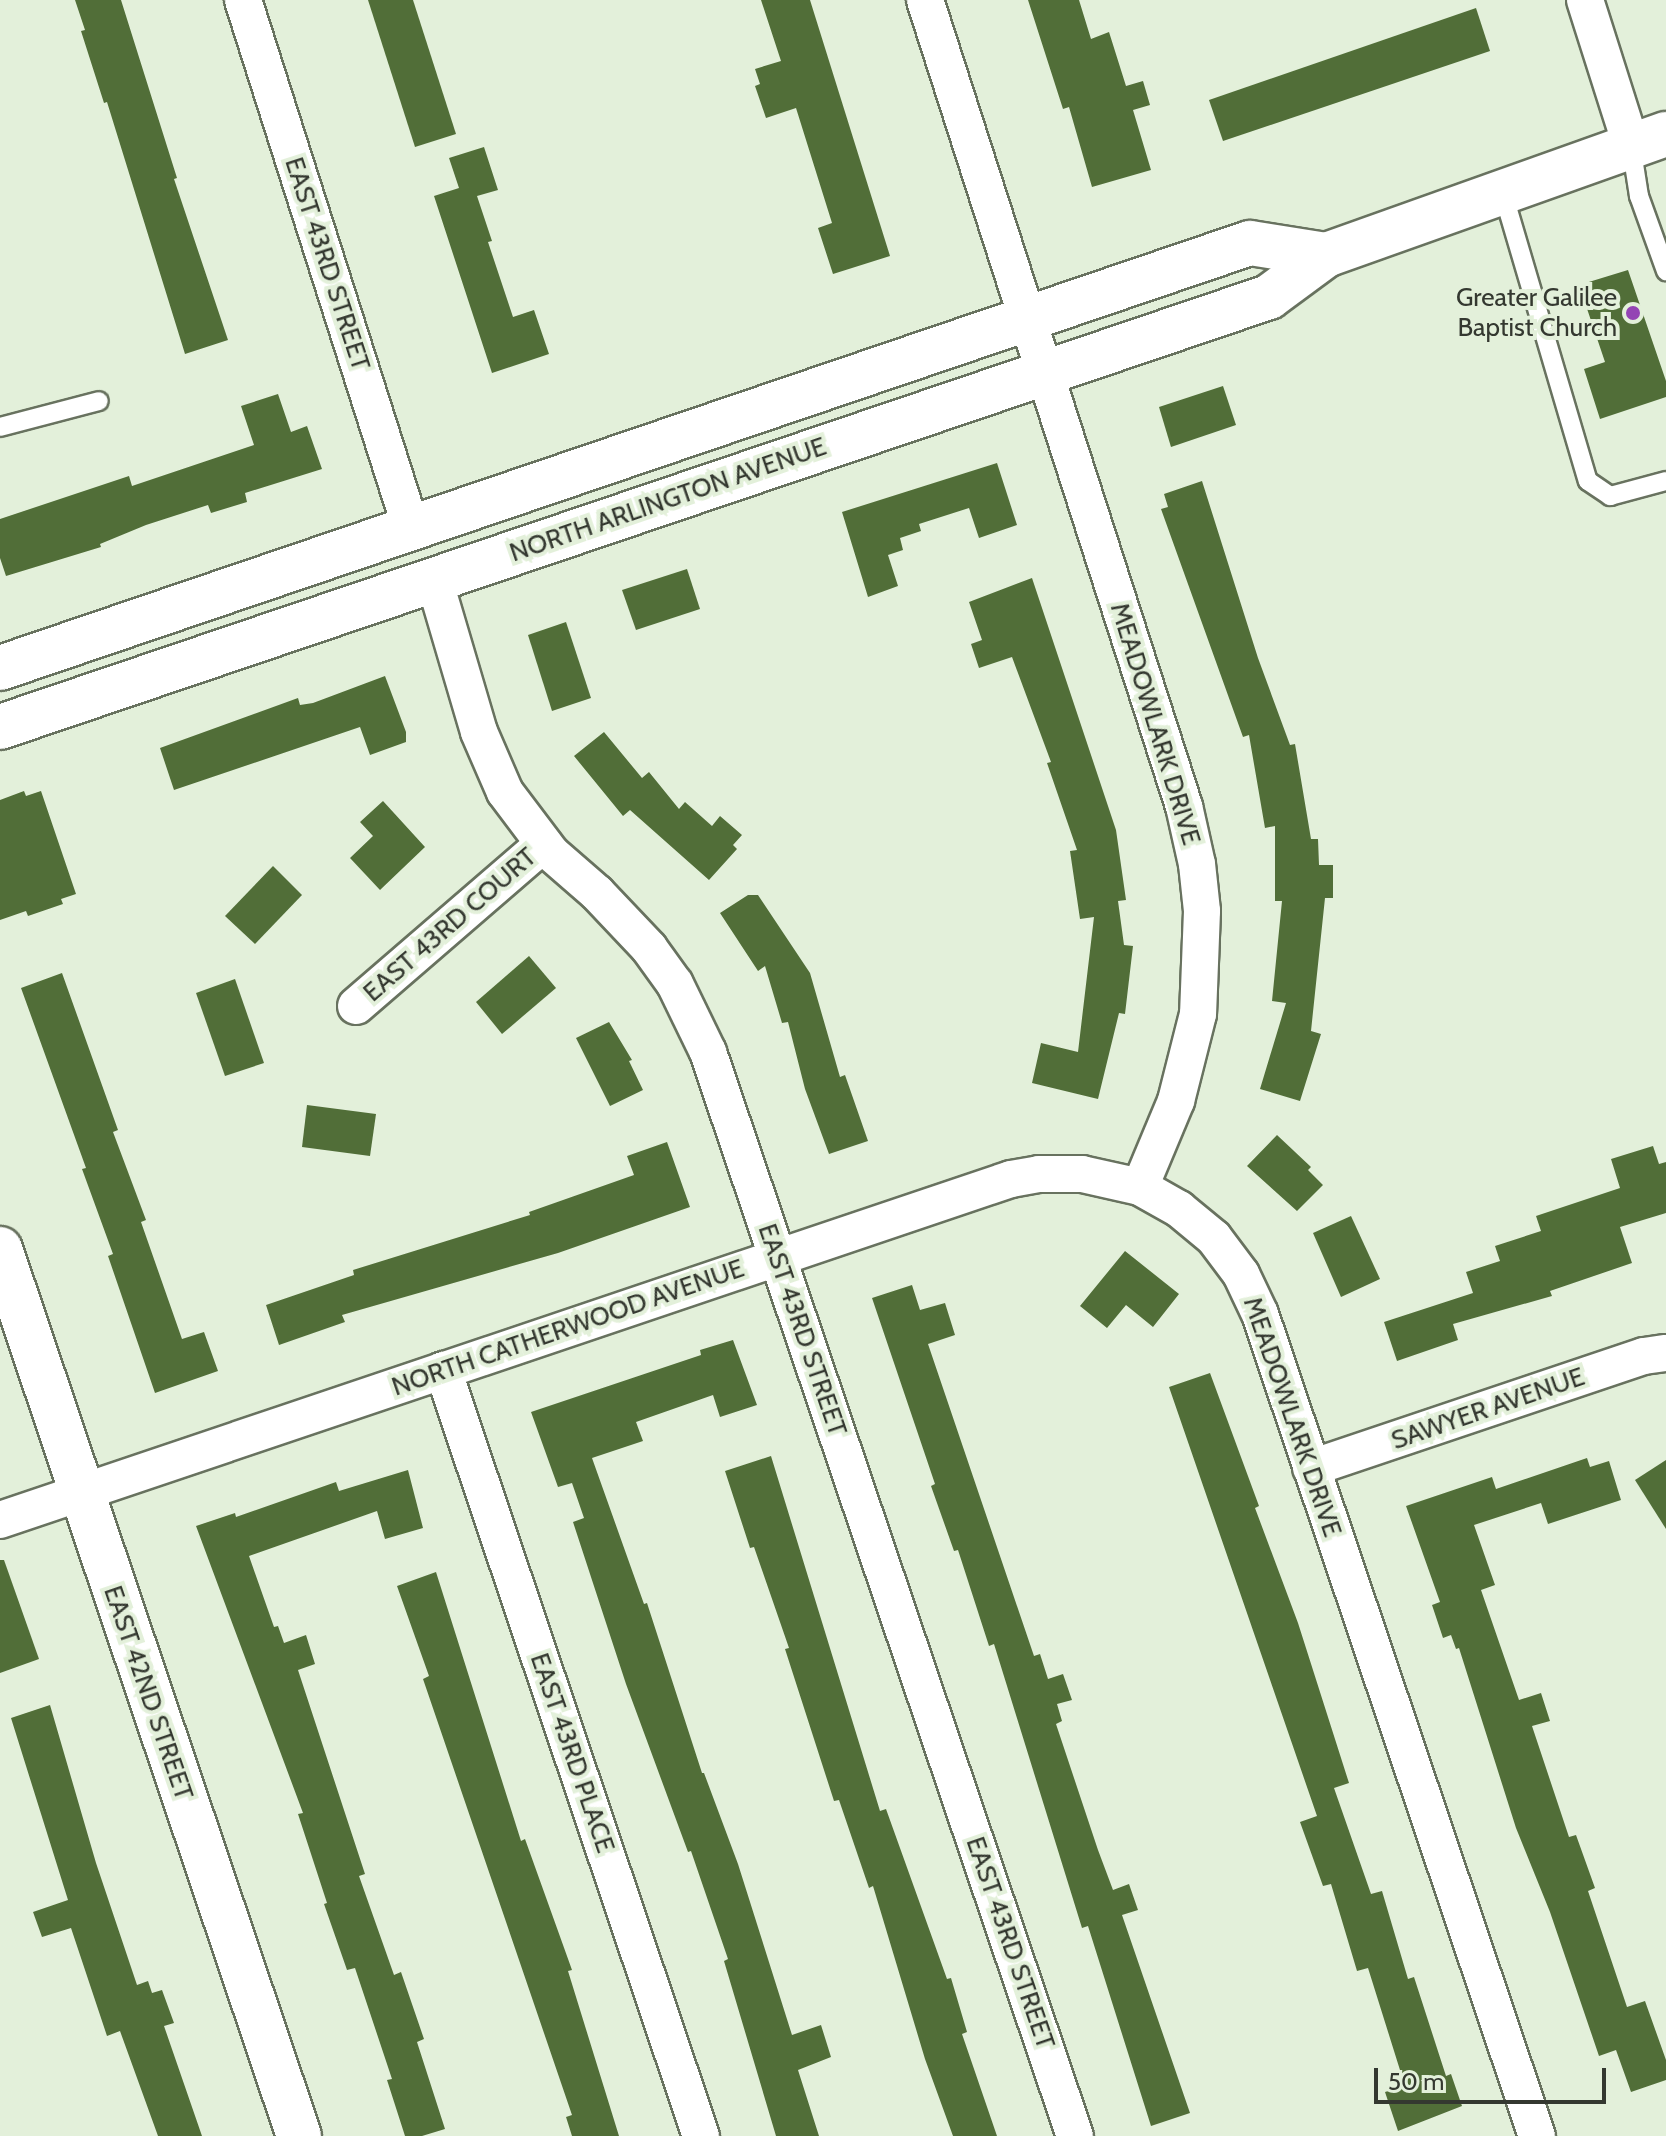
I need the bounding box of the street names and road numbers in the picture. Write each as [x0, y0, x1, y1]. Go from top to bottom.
street label: EAST 43RD STREET [278, 154, 376, 374]
street label: NORTH ARLINGTON AVENUE [506, 431, 830, 569]
street label: MEADOWLARK DRIVE [1103, 599, 1207, 849]
street label: EAST 43RD COURT [357, 842, 543, 1008]
street label: EAST 43RD STREET [751, 1220, 853, 1440]
street label: NORTH CATHERWOOD AVENUE [388, 1253, 748, 1403]
street label: MEADOWLARK DRIVE [1236, 1293, 1348, 1541]
street label: SAWYER AVENUE [1387, 1361, 1589, 1457]
street label: EAST 42ND STREET [97, 1582, 199, 1804]
street label: EAST 43RD PLACE [523, 1649, 621, 1857]
street label: EAST 43RD STREET [959, 1833, 1061, 2053]

